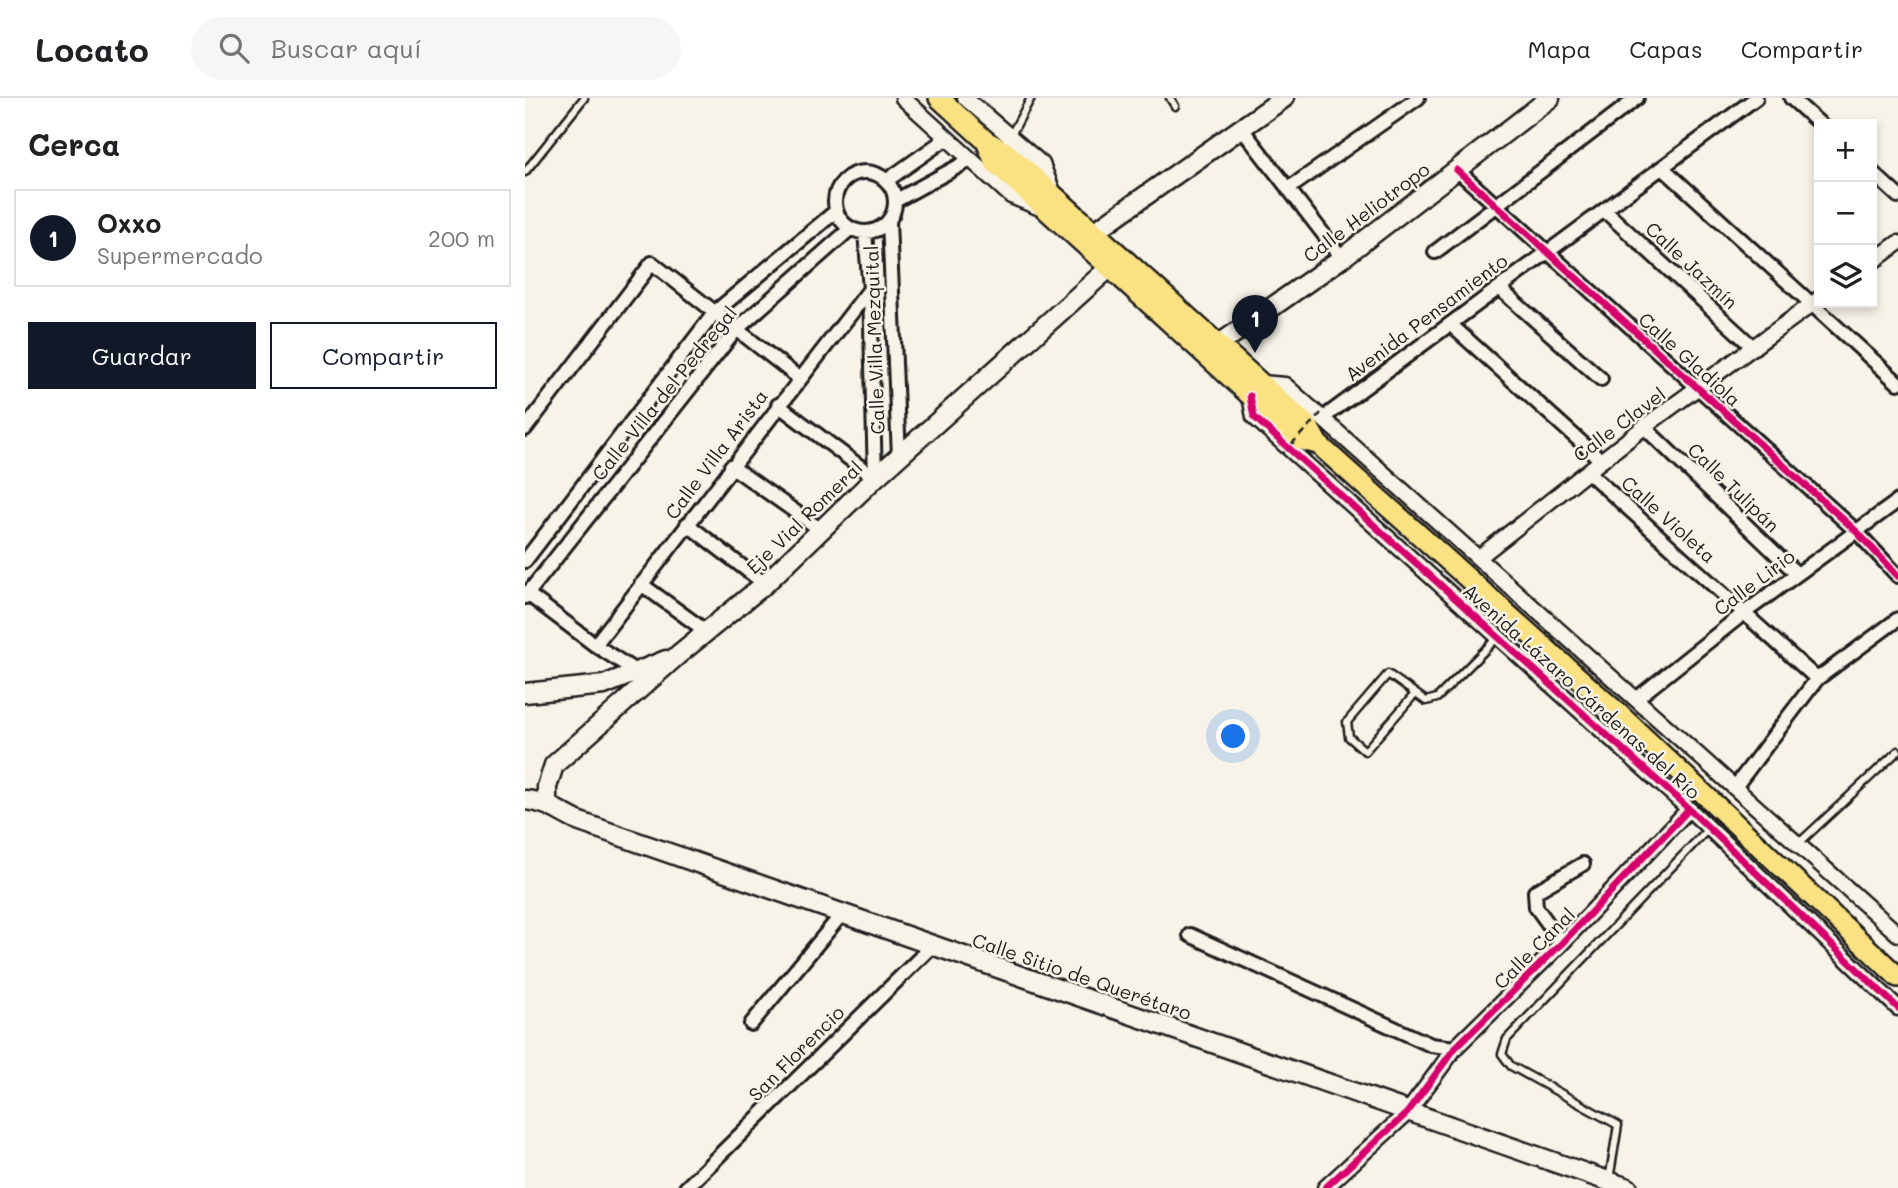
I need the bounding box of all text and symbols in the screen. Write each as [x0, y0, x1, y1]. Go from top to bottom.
search box [191, 17, 681, 80]
text: Locato [35, 27, 149, 70]
icon: search [215, 29, 253, 67]
text: Buscar aquí [271, 31, 422, 65]
text: Mapa [1527, 33, 1591, 64]
text: Capas [1629, 33, 1703, 64]
text: Compartir [1741, 33, 1863, 64]
map controls [1814, 119, 1877, 308]
button: + [1814, 119, 1877, 182]
text: Cerca [28, 124, 120, 164]
street label: Calle Heliotropo [1298, 156, 1434, 268]
button: − [1814, 182, 1877, 245]
text: Oxxo [97, 206, 161, 240]
street label: Calle Jazmín [1641, 216, 1743, 314]
text: 1 [48, 223, 58, 253]
text: 200 m [428, 223, 495, 253]
text: Supermercado [97, 240, 263, 270]
street label: Calle Villa Mezquital [858, 245, 890, 435]
button: layers [1814, 245, 1877, 308]
street label: Avenida Pensamiento [1340, 248, 1512, 386]
pin: 1 [1232, 295, 1278, 353]
street label: Calle Villa del Pedregal [586, 301, 742, 485]
street label: Calle Gladiola [1634, 306, 1746, 412]
button: Guardar [28, 322, 256, 389]
button: Compartir [270, 322, 497, 389]
street label: Calle Clavel [1568, 381, 1670, 467]
street label: Calle Villa Arista [659, 384, 773, 524]
street label: Calle Tulipán [1683, 437, 1785, 537]
street label: Eje Vial Romeral [741, 455, 867, 579]
street label: Calle Violeta [1616, 470, 1722, 568]
street label: Calle Lirio [1708, 543, 1800, 621]
street label: Avenida Lázaro Cárdenas del Río [1458, 578, 1706, 804]
your location [1216, 719, 1250, 753]
street label: Calle Canal [1488, 902, 1580, 994]
street label: Calle Sitio de Querétaro [969, 927, 1195, 1025]
street label: San Florencio [743, 1000, 849, 1106]

